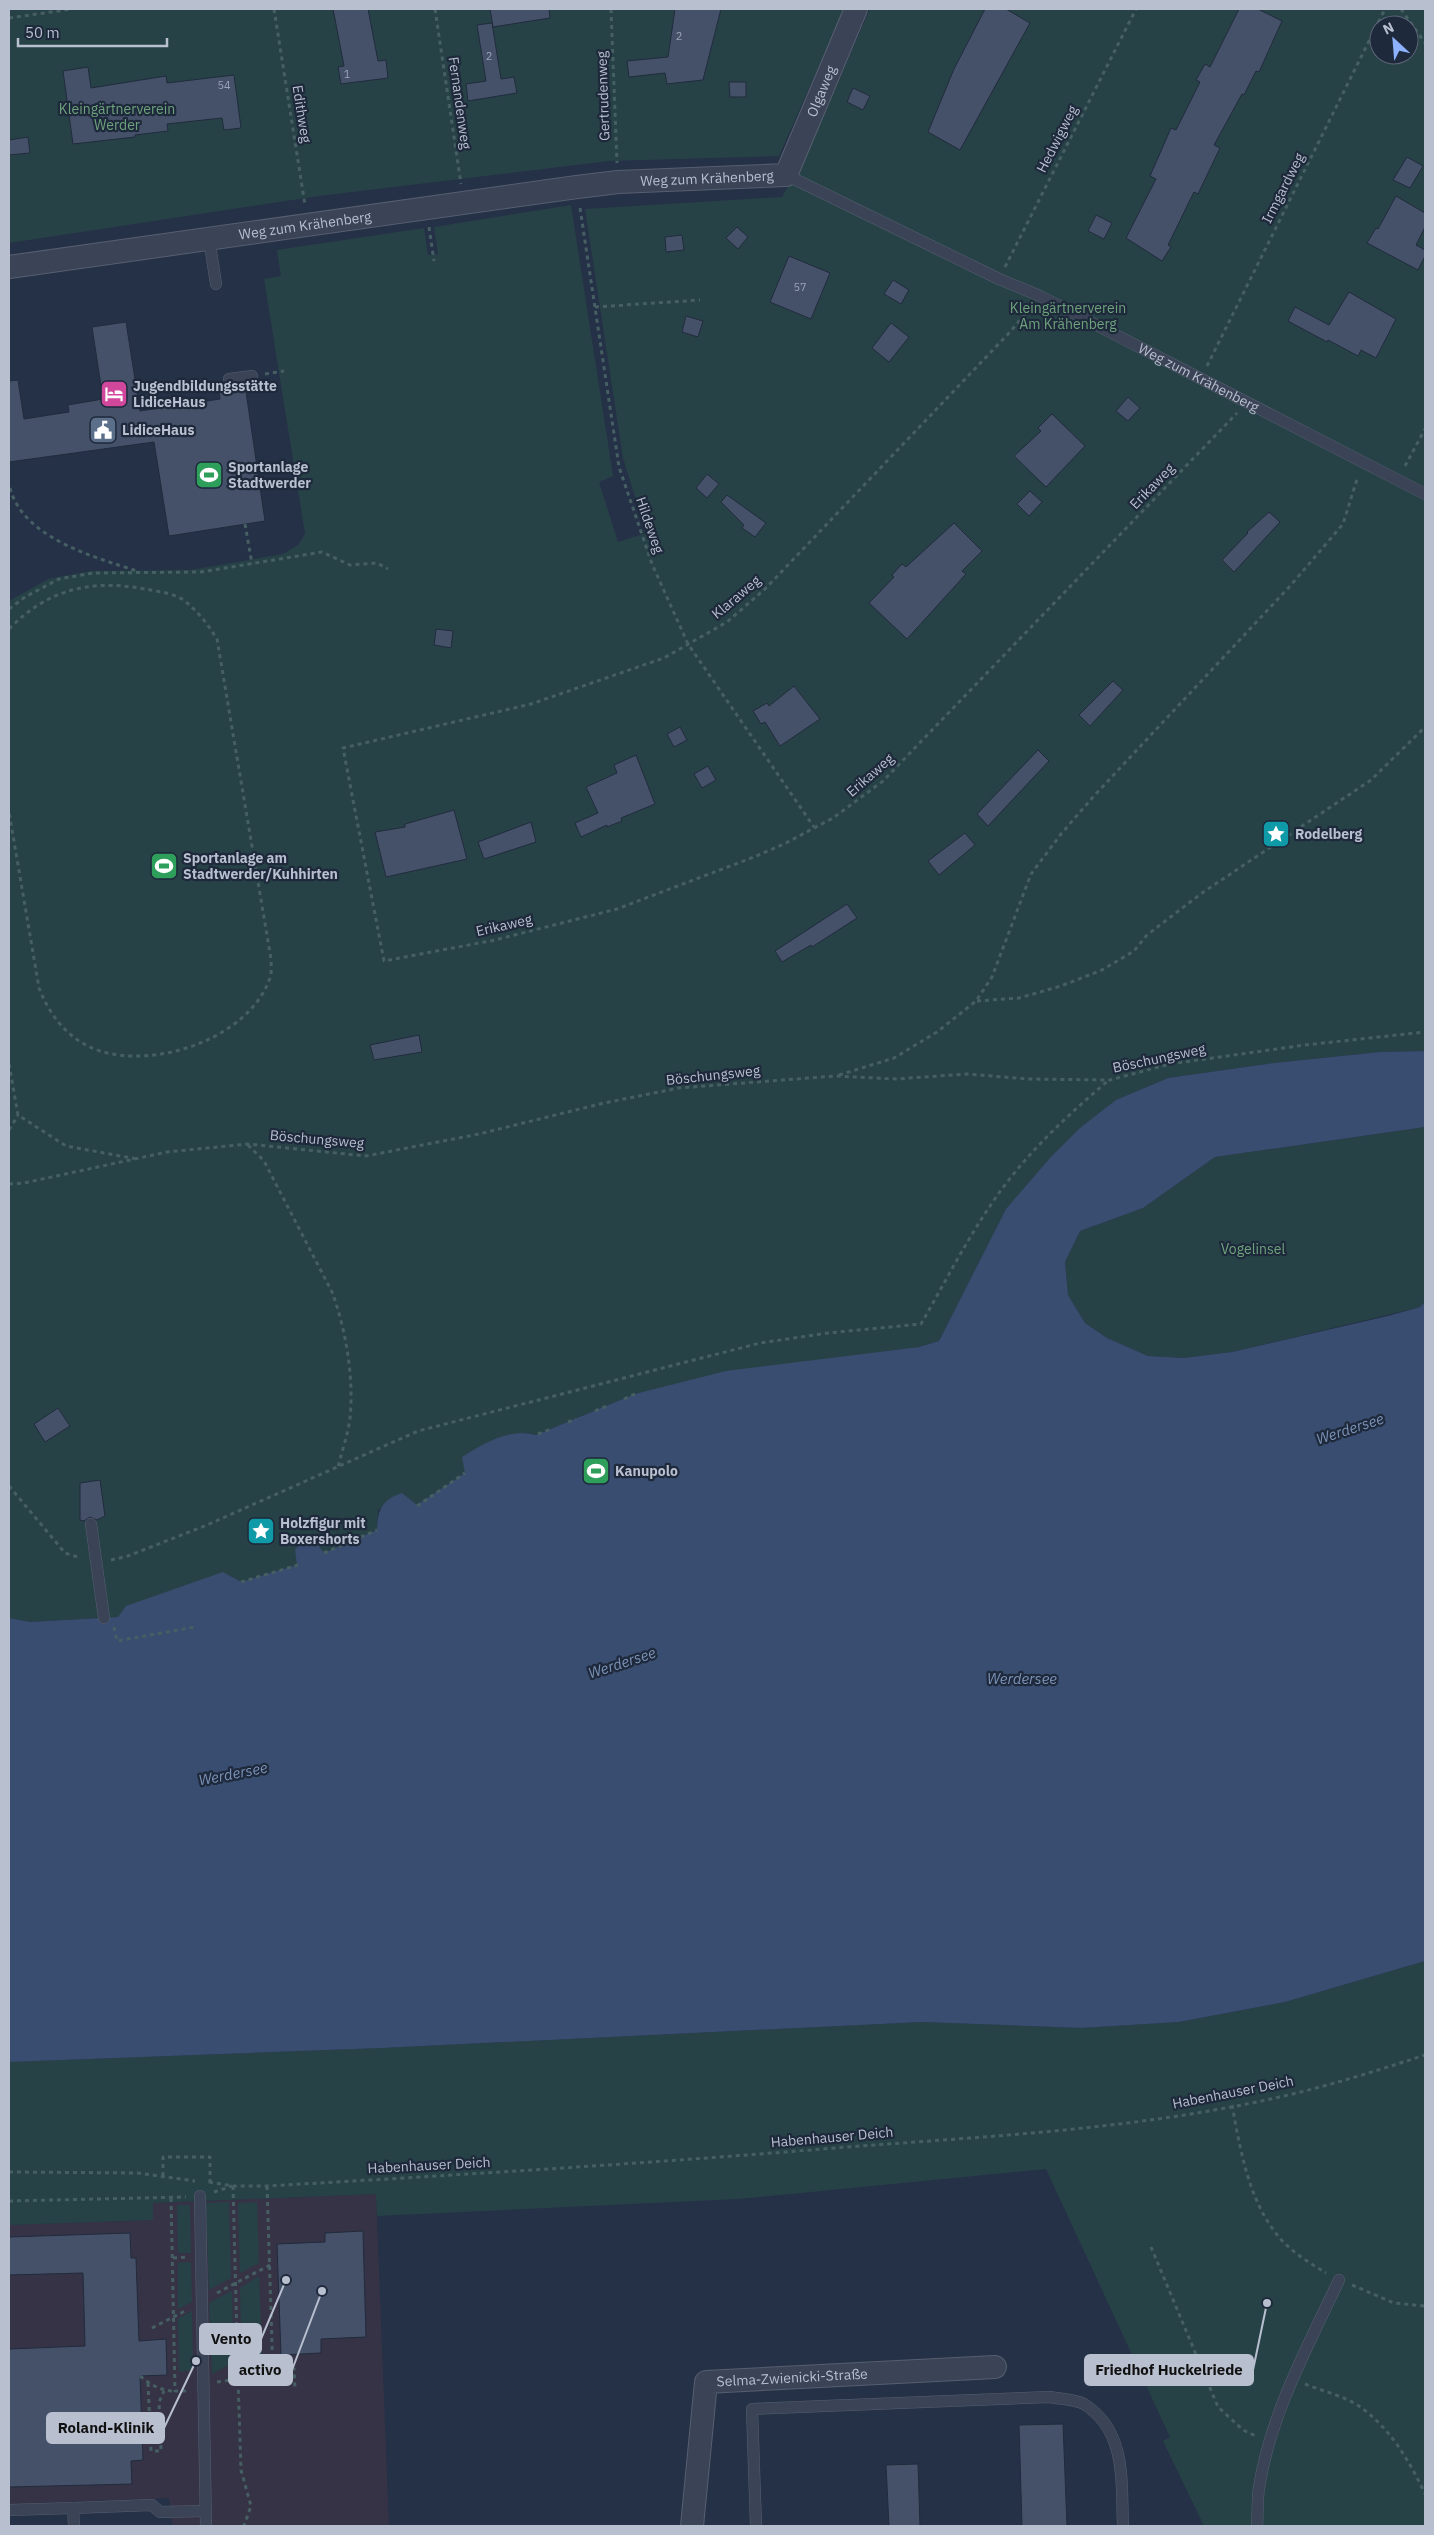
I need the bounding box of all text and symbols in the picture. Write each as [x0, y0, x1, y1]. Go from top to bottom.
scale bar [18, 15, 166, 47]
north arrow [1369, 15, 1419, 65]
text: N [1380, 18, 1397, 39]
text: 50 m [25, 23, 60, 42]
house number: 2 [676, 29, 682, 43]
house number: 2 [486, 49, 492, 63]
street label: Gertrudenweg [592, 50, 614, 141]
street label: Fernandenweg [445, 56, 475, 151]
street label: Olgaweg [802, 62, 840, 120]
house number: 1 [344, 67, 351, 81]
house number: 54 [217, 78, 231, 92]
street label: Edithweg [289, 84, 316, 145]
park label: Kleingärtnerverein Werder [59, 100, 175, 134]
street label: Hedwigweg [1032, 102, 1082, 176]
street label: Irmgardweg [1258, 149, 1309, 226]
street label: Weg zum Krähenberg [640, 166, 775, 190]
street label: Weg zum Krähenberg [238, 207, 373, 244]
house number: 57 [793, 280, 807, 294]
park label: Kleingärtnerverein Am Krähenberg [1010, 299, 1126, 333]
street label: Weg zum Krähenberg [1135, 339, 1263, 417]
place label: Jugendbildungsstätte LidiceHaus [133, 377, 277, 411]
hotel icon: Jugendbildungsstätte LidiceHaus [99, 379, 129, 409]
public building icon: LidiceHaus [88, 415, 118, 445]
place label: LidiceHaus [122, 421, 194, 439]
place label: Sportanlage Stadtwerder [228, 458, 311, 492]
street label: Erikaweg [1126, 459, 1179, 513]
sports icon: Sportanlage Stadtwerder [194, 460, 224, 490]
street label: Hildeweg [632, 494, 668, 556]
street label: Klaraweg [708, 571, 765, 623]
street label: Erikaweg [842, 749, 898, 801]
place icon: Rodelberg [1261, 819, 1291, 849]
place label: Rodelberg [1295, 825, 1363, 843]
place label: Sportanlage am Stadtwerder/Kuhhirten [183, 849, 338, 883]
sports icon: Sportanlage am Stadtwerder/Kuhhirten [149, 851, 179, 881]
street label: Erikaweg [474, 910, 535, 940]
street label: Böschungsweg [1111, 1039, 1208, 1077]
street label: Böschungsweg [665, 1061, 762, 1089]
street label: Böschungsweg [269, 1126, 365, 1152]
park label: Vogelinsel [1221, 1240, 1285, 1258]
water label: Werdersee [1314, 1409, 1386, 1448]
sports icon: Kanupolo [581, 1456, 611, 1486]
place label: Kanupolo [615, 1462, 678, 1480]
place label: Holzfigur mit Boxershorts [280, 1514, 366, 1548]
place icon: Holzfigur mit Boxershorts [246, 1516, 276, 1546]
water label: Werdersee [586, 1643, 658, 1682]
water label: Werdersee [987, 1669, 1057, 1688]
water label: Werdersee [197, 1757, 269, 1790]
street label: Habenhauser Deich [1171, 2071, 1295, 2113]
street label: Habenhauser Deich [770, 2123, 894, 2151]
street label: Habenhauser Deich [367, 2153, 491, 2177]
callout: Vento [200, 2324, 261, 2354]
text: Vento [211, 2329, 251, 2348]
callout: activo [229, 2355, 292, 2385]
callout: Friedhof Huckelriede [1085, 2355, 1253, 2385]
text: activo [239, 2360, 281, 2379]
text: Friedhof Huckelriede [1095, 2360, 1243, 2379]
street label: Selma-Zwienicki-Straße [716, 2365, 869, 2390]
callout: Roland-Klinik [47, 2413, 164, 2443]
text: Roland-Klinik [58, 2418, 155, 2437]

